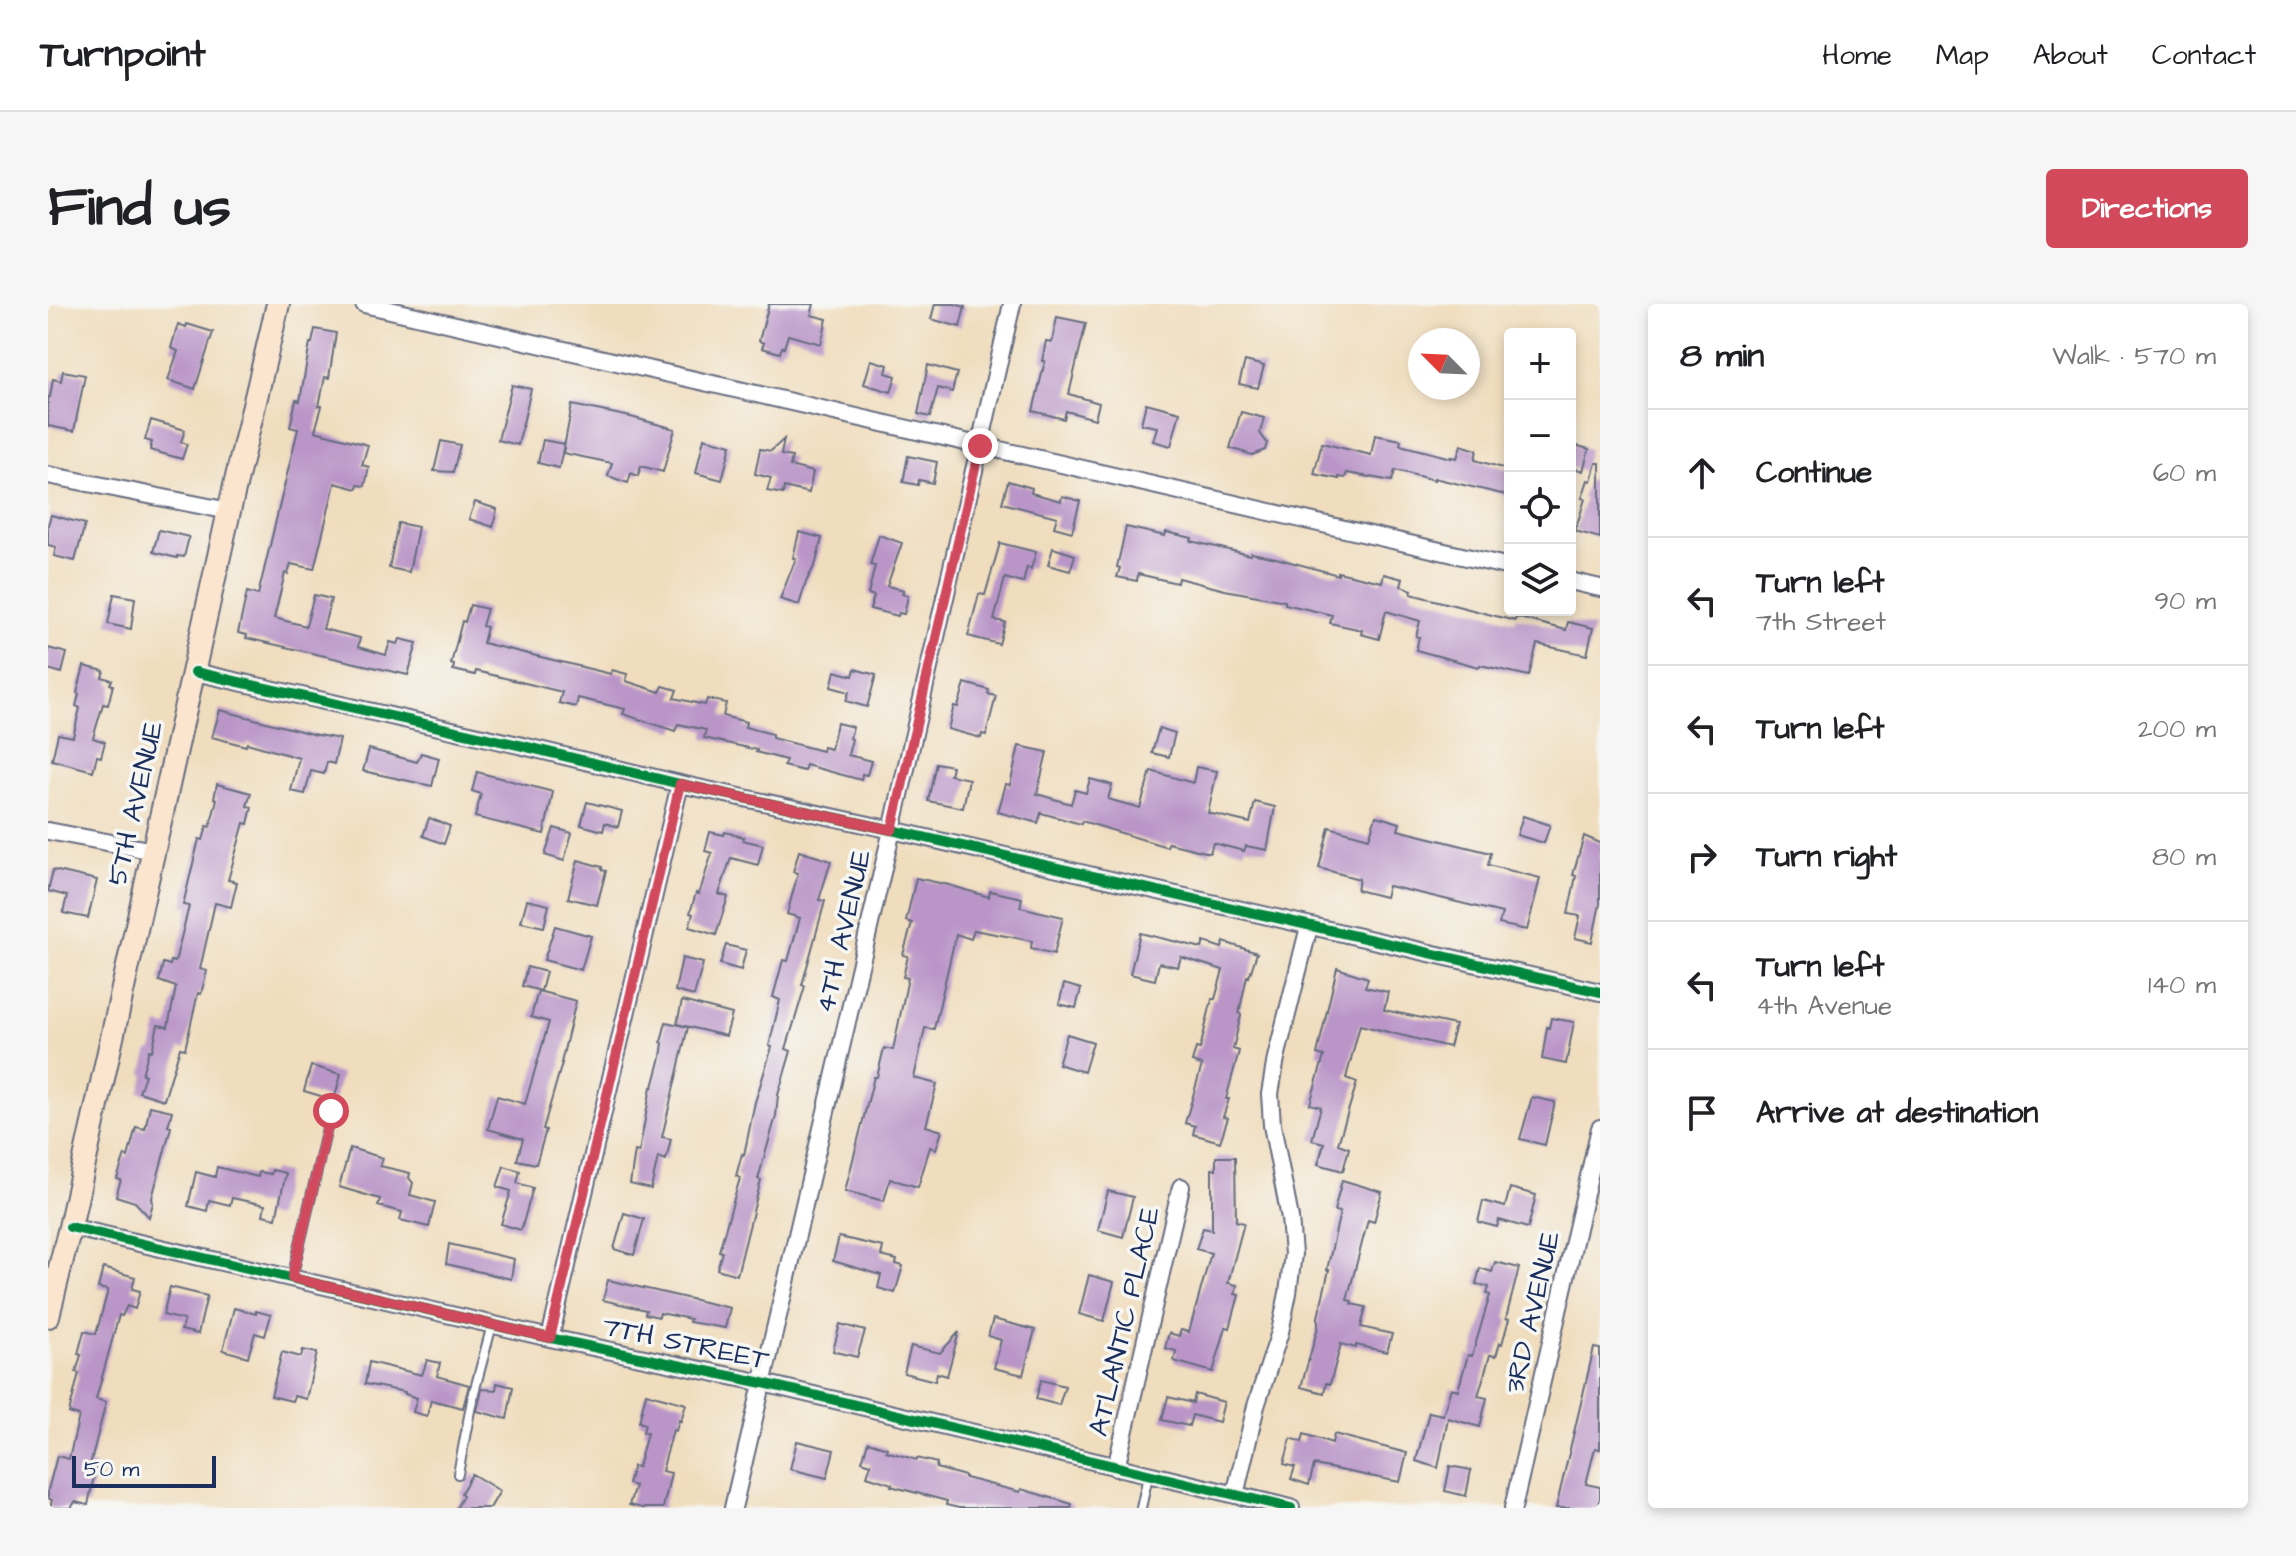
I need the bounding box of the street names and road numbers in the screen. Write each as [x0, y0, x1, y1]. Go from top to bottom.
street label: 5TH AVENUE [98, 717, 173, 889]
street label: 4TH AVENUE [806, 845, 881, 1017]
street label: ATLANTIC PLACE [1079, 1202, 1170, 1440]
street label: 3RD AVENUE [1495, 1227, 1570, 1397]
street label: 7TH STREET [599, 1307, 773, 1380]

